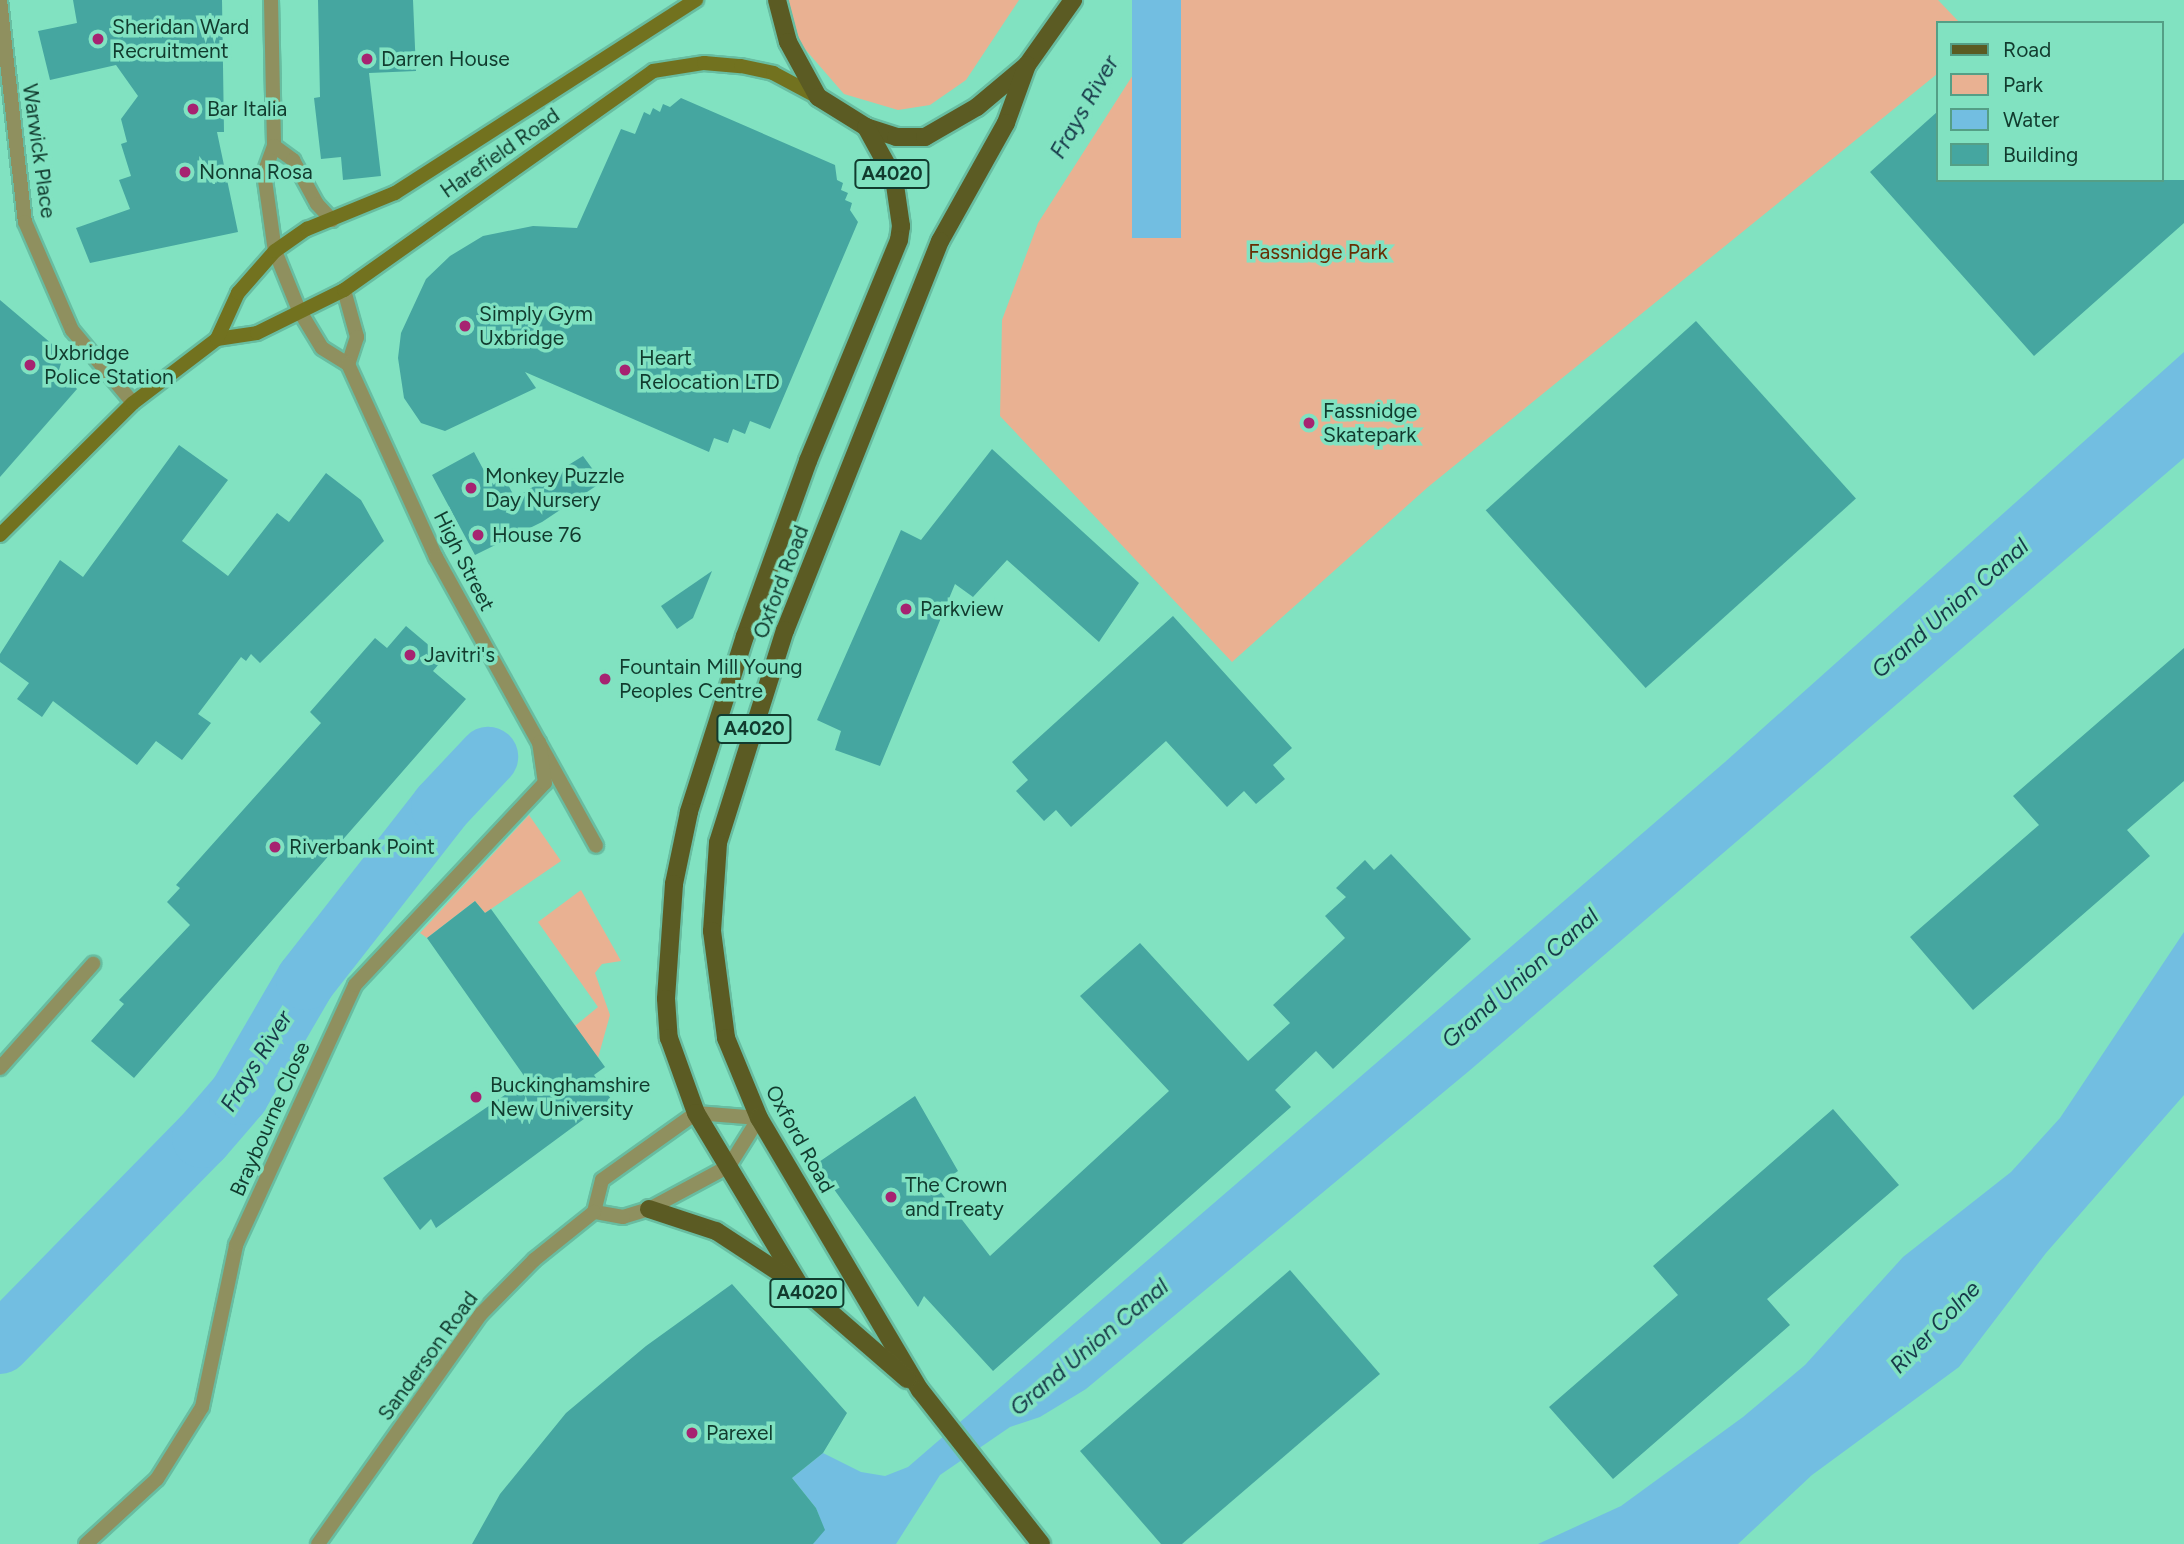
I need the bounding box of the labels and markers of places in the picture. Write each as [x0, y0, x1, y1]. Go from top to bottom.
place label: Sheridan Ward Recruitment [112, 14, 249, 64]
marker: Sheridan Ward Recruitment [90, 31, 106, 47]
place label: Darren House [381, 46, 510, 72]
marker: Darren House [359, 51, 375, 67]
place label: Bar Italia [207, 96, 287, 122]
marker: Bar Italia [185, 101, 201, 117]
place label: Nonna Rosa [199, 159, 313, 185]
marker: Nonna Rosa [177, 164, 193, 180]
place label: Simply Gym Uxbridge [479, 301, 593, 351]
marker: Simply Gym Uxbridge [457, 318, 473, 334]
place label: Uxbridge Police Station [44, 340, 174, 390]
place label: Heart Relocation LTD [639, 345, 780, 395]
marker: Uxbridge Police Station [22, 357, 38, 373]
marker: Heart Relocation LTD [617, 362, 633, 378]
place label: Fassnidge Skatepark [1323, 398, 1417, 448]
marker: Fassnidge Skatepark [1301, 415, 1317, 431]
place label: Monkey Puzzle Day Nursery [485, 463, 625, 513]
marker: Monkey Puzzle Day Nursery [463, 480, 479, 496]
place label: House 76 [492, 522, 581, 548]
marker: House 76 [470, 527, 486, 543]
place label: Parkview [920, 596, 1003, 622]
marker: Parkview [898, 601, 914, 617]
place label: Javitri's [424, 642, 495, 668]
marker: Javitri's [402, 647, 418, 663]
place label: Fountain Mill Young Peoples Centre [619, 654, 803, 704]
marker: Fountain Mill Young Peoples Centre [597, 671, 613, 687]
place label: Riverbank Point [289, 834, 435, 860]
marker: Riverbank Point [267, 839, 283, 855]
place label: Buckinghamshire New University [490, 1072, 650, 1122]
marker: Buckinghamshire New University [468, 1089, 484, 1105]
place label: The Crown and Treaty [905, 1172, 1007, 1222]
marker: The Crown and Treaty [883, 1189, 899, 1205]
place label: Parexel [706, 1420, 773, 1446]
marker: Parexel [684, 1425, 700, 1441]

